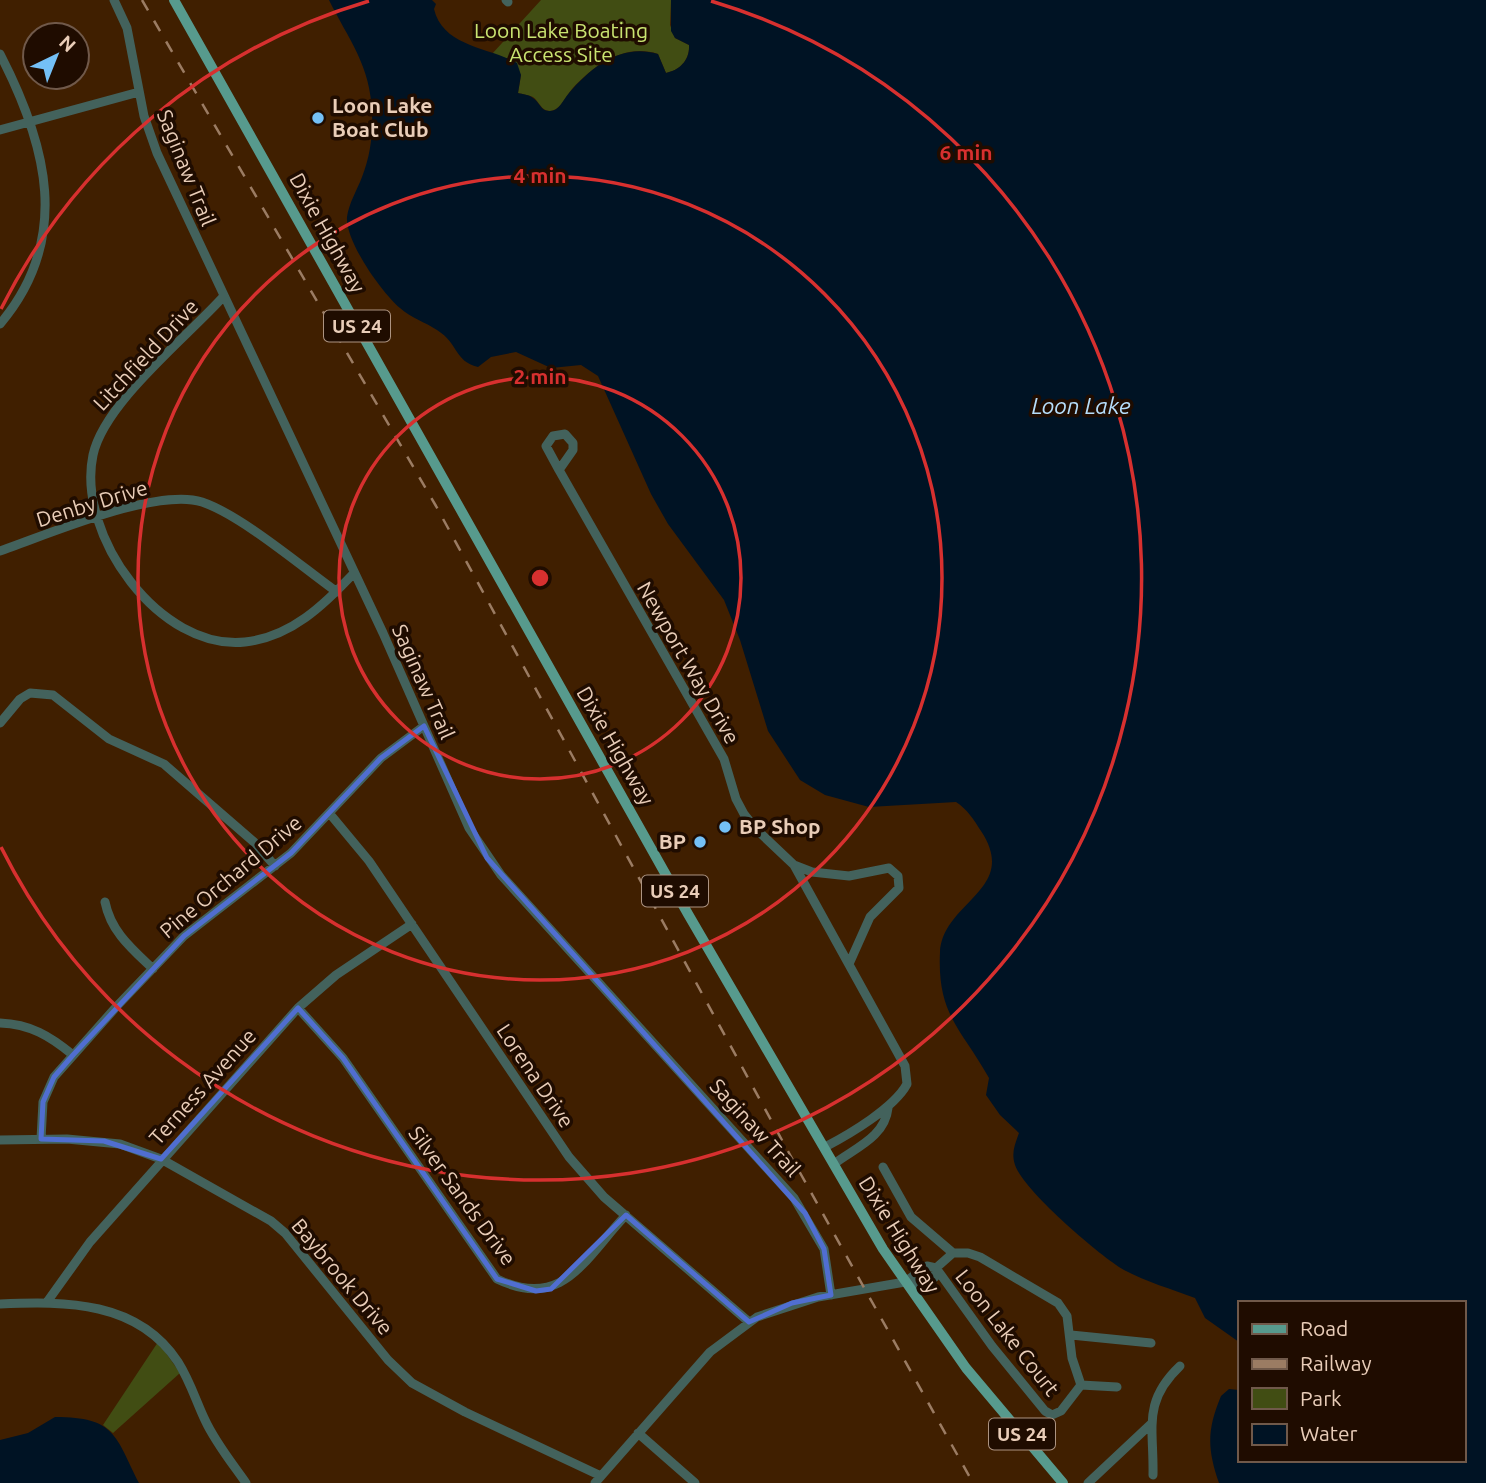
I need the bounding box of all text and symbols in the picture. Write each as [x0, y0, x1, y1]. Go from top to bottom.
park label: Loon Lake Boating Access Site [474, 18, 648, 66]
north arrow [21, 21, 91, 91]
text: N [55, 31, 80, 56]
place label: Loon Lake Boat Club [332, 93, 432, 141]
street label: Saginaw Trail [153, 106, 221, 229]
marker: Loon Lake Boat Club [310, 110, 326, 126]
text: 6 min [939, 140, 993, 164]
text: 4 min [513, 163, 567, 187]
street label: Dixie Highway [285, 169, 371, 296]
street label: Litchfield Drive [88, 294, 203, 415]
road number: US 24 [324, 310, 390, 342]
text: 2 min [513, 364, 567, 388]
water label: Loon Lake [1031, 393, 1131, 418]
street label: Denby Drive [33, 475, 150, 531]
centre of rings [528, 566, 552, 590]
street label: Newport Way Drive [633, 577, 745, 748]
street label: Saginaw Trail [388, 620, 460, 743]
street label: Dixie Highway [572, 682, 660, 809]
street label: Pine Orchard Drive [155, 810, 306, 942]
place label: BP Shop [739, 814, 821, 838]
marker: BP Shop [717, 819, 733, 835]
place label: BP [659, 829, 686, 853]
marker: BP [692, 834, 708, 850]
road number: US 24 [642, 876, 708, 906]
street label: Lorena Drive [492, 1019, 579, 1132]
street label: Terness Avenue [144, 1023, 261, 1149]
street label: Saginaw Trail [706, 1074, 806, 1181]
street label: Silver Sands Drive [404, 1121, 521, 1270]
street label: Dixie Highway [854, 1172, 945, 1297]
street label: Baybrook Drive [287, 1213, 398, 1339]
street label: Loon Lake Court [951, 1264, 1065, 1400]
legend [1238, 1301, 1465, 1462]
text: Road [1300, 1316, 1348, 1340]
text: Railway [1300, 1351, 1372, 1375]
text: Park [1300, 1386, 1342, 1410]
road number: US 24 [989, 1418, 1055, 1450]
text: Water [1300, 1421, 1358, 1445]

